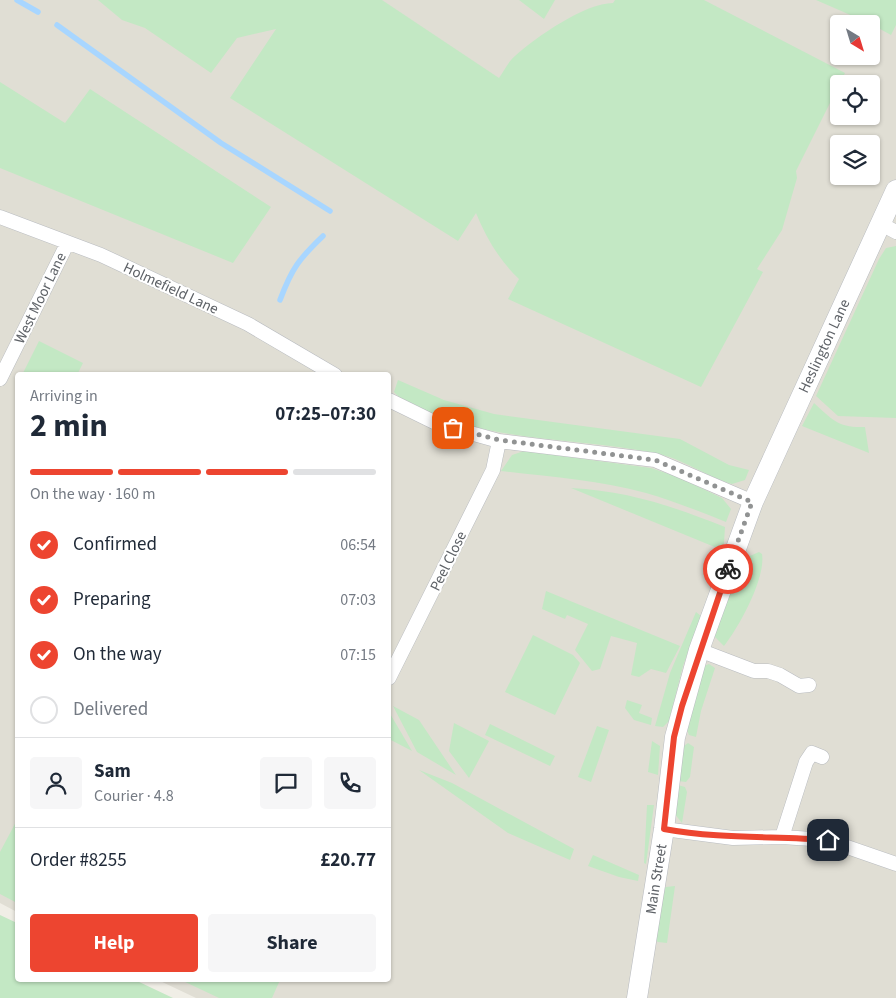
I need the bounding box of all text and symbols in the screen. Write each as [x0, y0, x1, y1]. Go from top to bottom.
north arrow [830, 15, 880, 65]
map controls [830, 15, 880, 185]
button: locate [830, 75, 880, 125]
button: layers [830, 135, 880, 185]
street label: West Moor Lane [9, 249, 72, 347]
street label: Holmefield Lane [120, 257, 222, 320]
street label: Heslington Lane [793, 296, 855, 397]
text: Arriving in [30, 385, 98, 407]
text: 07:25–07:30 [275, 401, 376, 428]
text: 2 min [30, 403, 108, 449]
pin [432, 407, 474, 449]
icon: bag [439, 414, 467, 442]
text: On the way · 160 m [30, 483, 155, 505]
street label: Peel Close [425, 528, 472, 595]
icon: check [30, 531, 58, 559]
text: Confirmed [73, 531, 157, 558]
text: 06:54 [340, 534, 376, 556]
courier [703, 544, 753, 594]
icon: bike [714, 555, 742, 583]
icon: check [30, 586, 58, 614]
text: Preparing [73, 586, 151, 613]
text: 07:03 [340, 589, 376, 611]
icon: check [30, 641, 58, 669]
text: On the way [73, 641, 162, 668]
text: 07:15 [340, 644, 376, 666]
text: Delivered [73, 696, 148, 723]
button: person [30, 757, 82, 809]
button: chat [260, 757, 312, 809]
button: phone [324, 757, 376, 809]
text: Sam [94, 758, 131, 785]
text: Courier · 4.8 [94, 785, 174, 807]
pin [807, 819, 849, 861]
icon: home [814, 826, 842, 854]
street label: Main Street [641, 842, 672, 916]
text: Order #8255 [30, 847, 127, 874]
text: £20.77 [320, 847, 376, 874]
button: Help [30, 914, 198, 972]
button: Share [208, 914, 376, 972]

